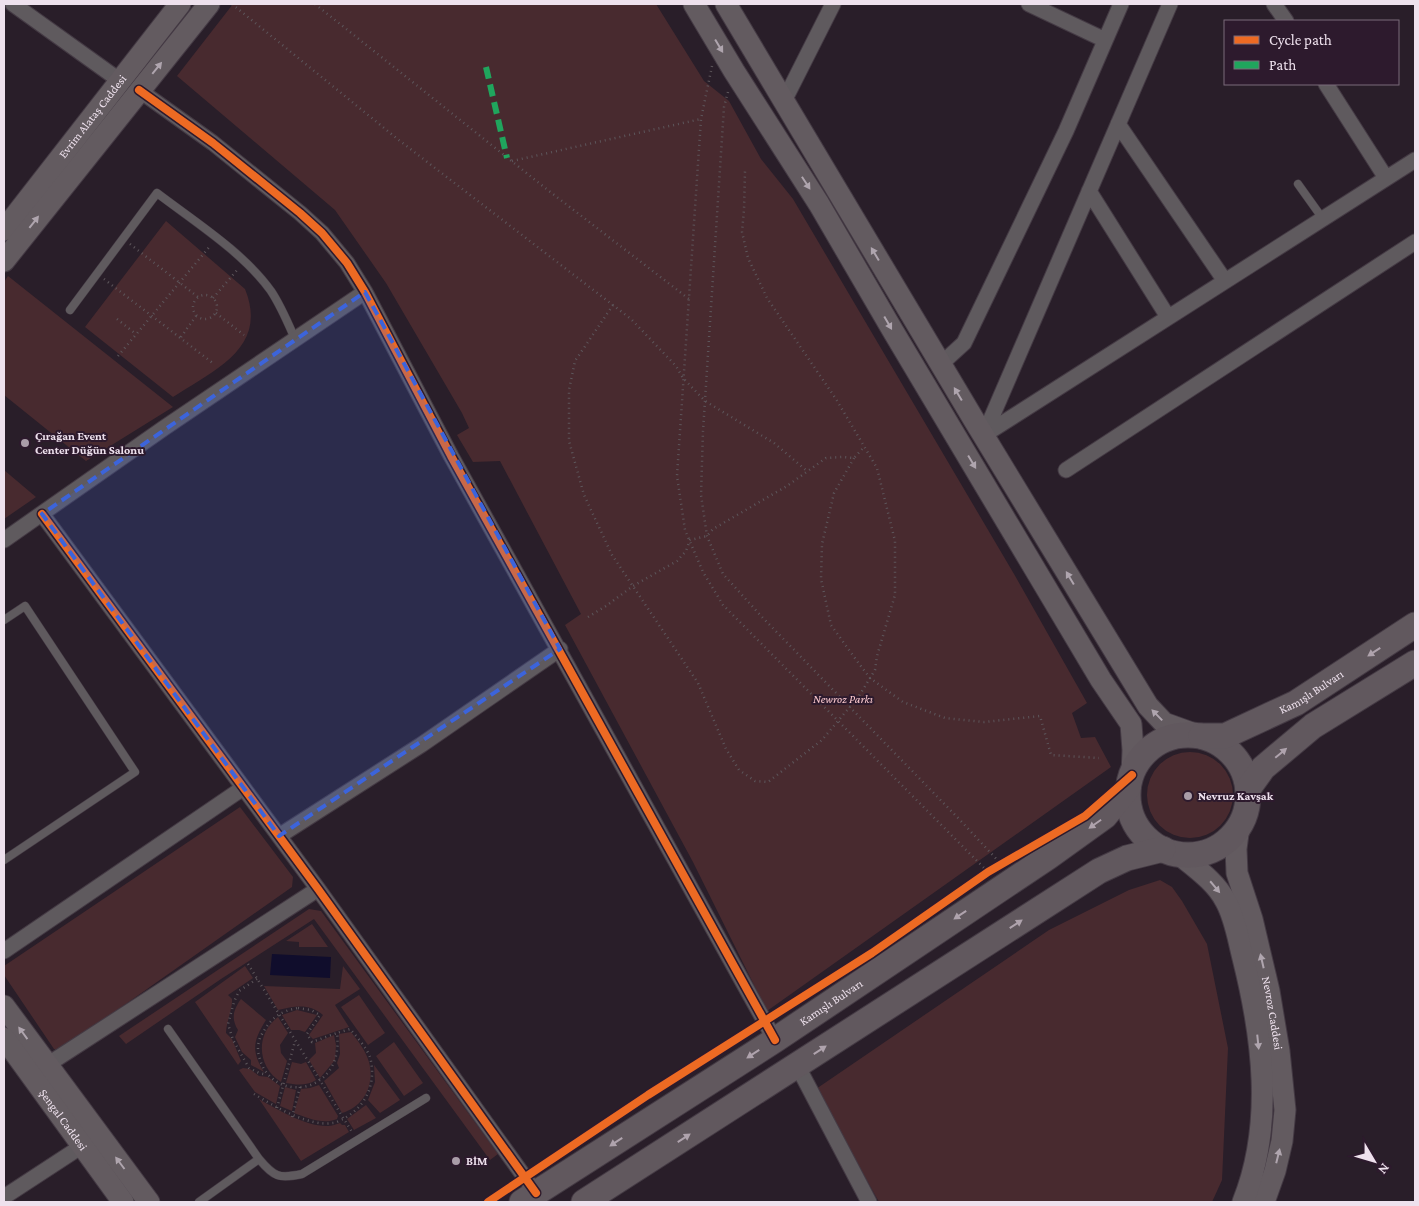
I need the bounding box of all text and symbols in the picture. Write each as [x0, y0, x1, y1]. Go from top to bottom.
legend [1224, 20, 1399, 85]
text: Cycle path [1269, 32, 1332, 49]
one-way arrow [714, 40, 723, 53]
text: Path [1269, 57, 1296, 73]
one-way arrow [151, 62, 162, 75]
street label: Evrim Alataş Caddesi [56, 72, 129, 161]
one-way arrow [801, 176, 811, 190]
one-way arrow [29, 215, 39, 229]
one-way arrow [871, 248, 880, 261]
one-way arrow [884, 316, 893, 330]
one-way arrow [954, 388, 963, 401]
place label: Çırağan Event Center Düğün Salonu [35, 429, 144, 457]
marker: Çırağan Event Center Düğün Salonu [19, 437, 31, 449]
one-way arrow [968, 455, 976, 470]
one-way arrow [1066, 571, 1075, 584]
one-way arrow [1368, 647, 1381, 656]
street label: Kamışlı Bulvarı [1277, 667, 1346, 717]
park label: Newroz Parkı [813, 692, 873, 706]
one-way arrow [1151, 709, 1163, 721]
one-way arrow [1274, 747, 1286, 759]
place label: Nevruz Kavşak [1198, 789, 1274, 803]
marker: Nevruz Kavşak [1182, 790, 1194, 802]
one-way arrow [1088, 819, 1102, 829]
one-way arrow [1209, 881, 1220, 893]
one-way arrow [954, 910, 967, 920]
one-way arrow [1009, 919, 1023, 929]
one-way arrow [1258, 953, 1266, 968]
street label: Nevroz Caddesi [1259, 975, 1286, 1051]
street label: Kamışlı Bulvarı [797, 976, 865, 1028]
one-way arrow [18, 1026, 28, 1040]
one-way arrow [1254, 1034, 1262, 1050]
one-way arrow [814, 1045, 827, 1054]
one-way arrow [746, 1049, 760, 1059]
street label: Şengal Caddesi [36, 1086, 90, 1153]
one-way arrow [677, 1133, 690, 1143]
north arrow [1349, 1136, 1399, 1186]
one-way arrow [609, 1137, 623, 1146]
one-way arrow [1275, 1148, 1283, 1163]
place label: BİM [466, 1154, 488, 1168]
marker: BİM [450, 1155, 462, 1167]
one-way arrow [115, 1156, 125, 1170]
text: N [1375, 1160, 1393, 1178]

